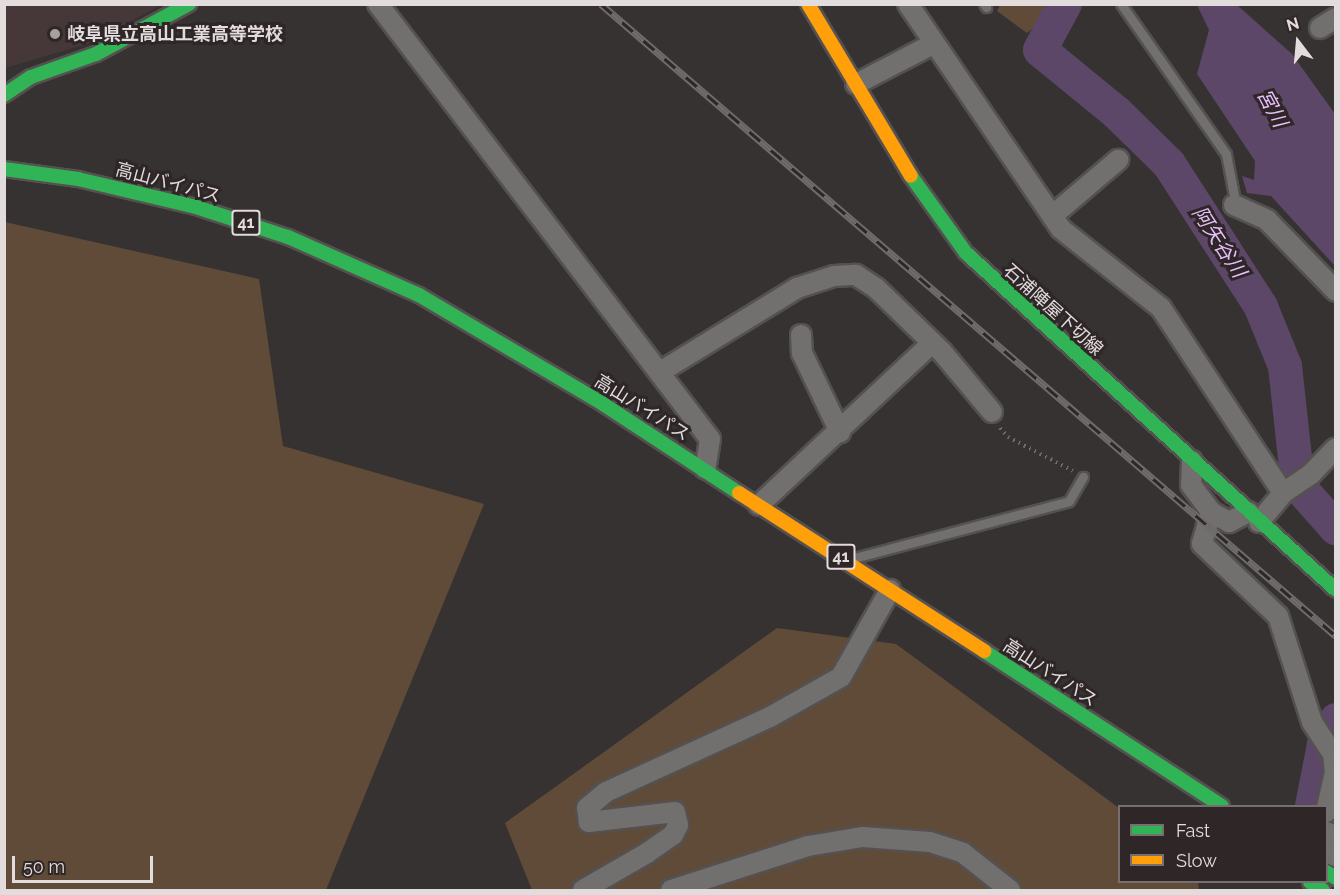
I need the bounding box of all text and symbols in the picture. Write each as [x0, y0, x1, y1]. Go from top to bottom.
north arrow [1268, 12, 1328, 72]
text: N [1284, 13, 1301, 35]
place label: 岐阜県立高山工業高等学校 [67, 23, 283, 45]
marker: 岐阜県立高山工業高等学校 [48, 27, 62, 41]
water label: 宮川 [1252, 85, 1292, 131]
street label: 高山バイパス [113, 159, 223, 207]
water label: 阿矢谷川 [1187, 202, 1251, 282]
road number: 41 [231, 210, 261, 236]
street label: 石浦陣屋下切線 [999, 260, 1107, 360]
street label: 高山バイパス [590, 370, 694, 446]
road number: 41 [826, 544, 856, 570]
street label: 高山バイパス [999, 635, 1101, 711]
legend [1118, 805, 1328, 883]
text: Fast [1176, 820, 1210, 841]
scale bar [15, 844, 156, 882]
text: Slow [1176, 850, 1217, 871]
text: 50 m [23, 856, 65, 877]

